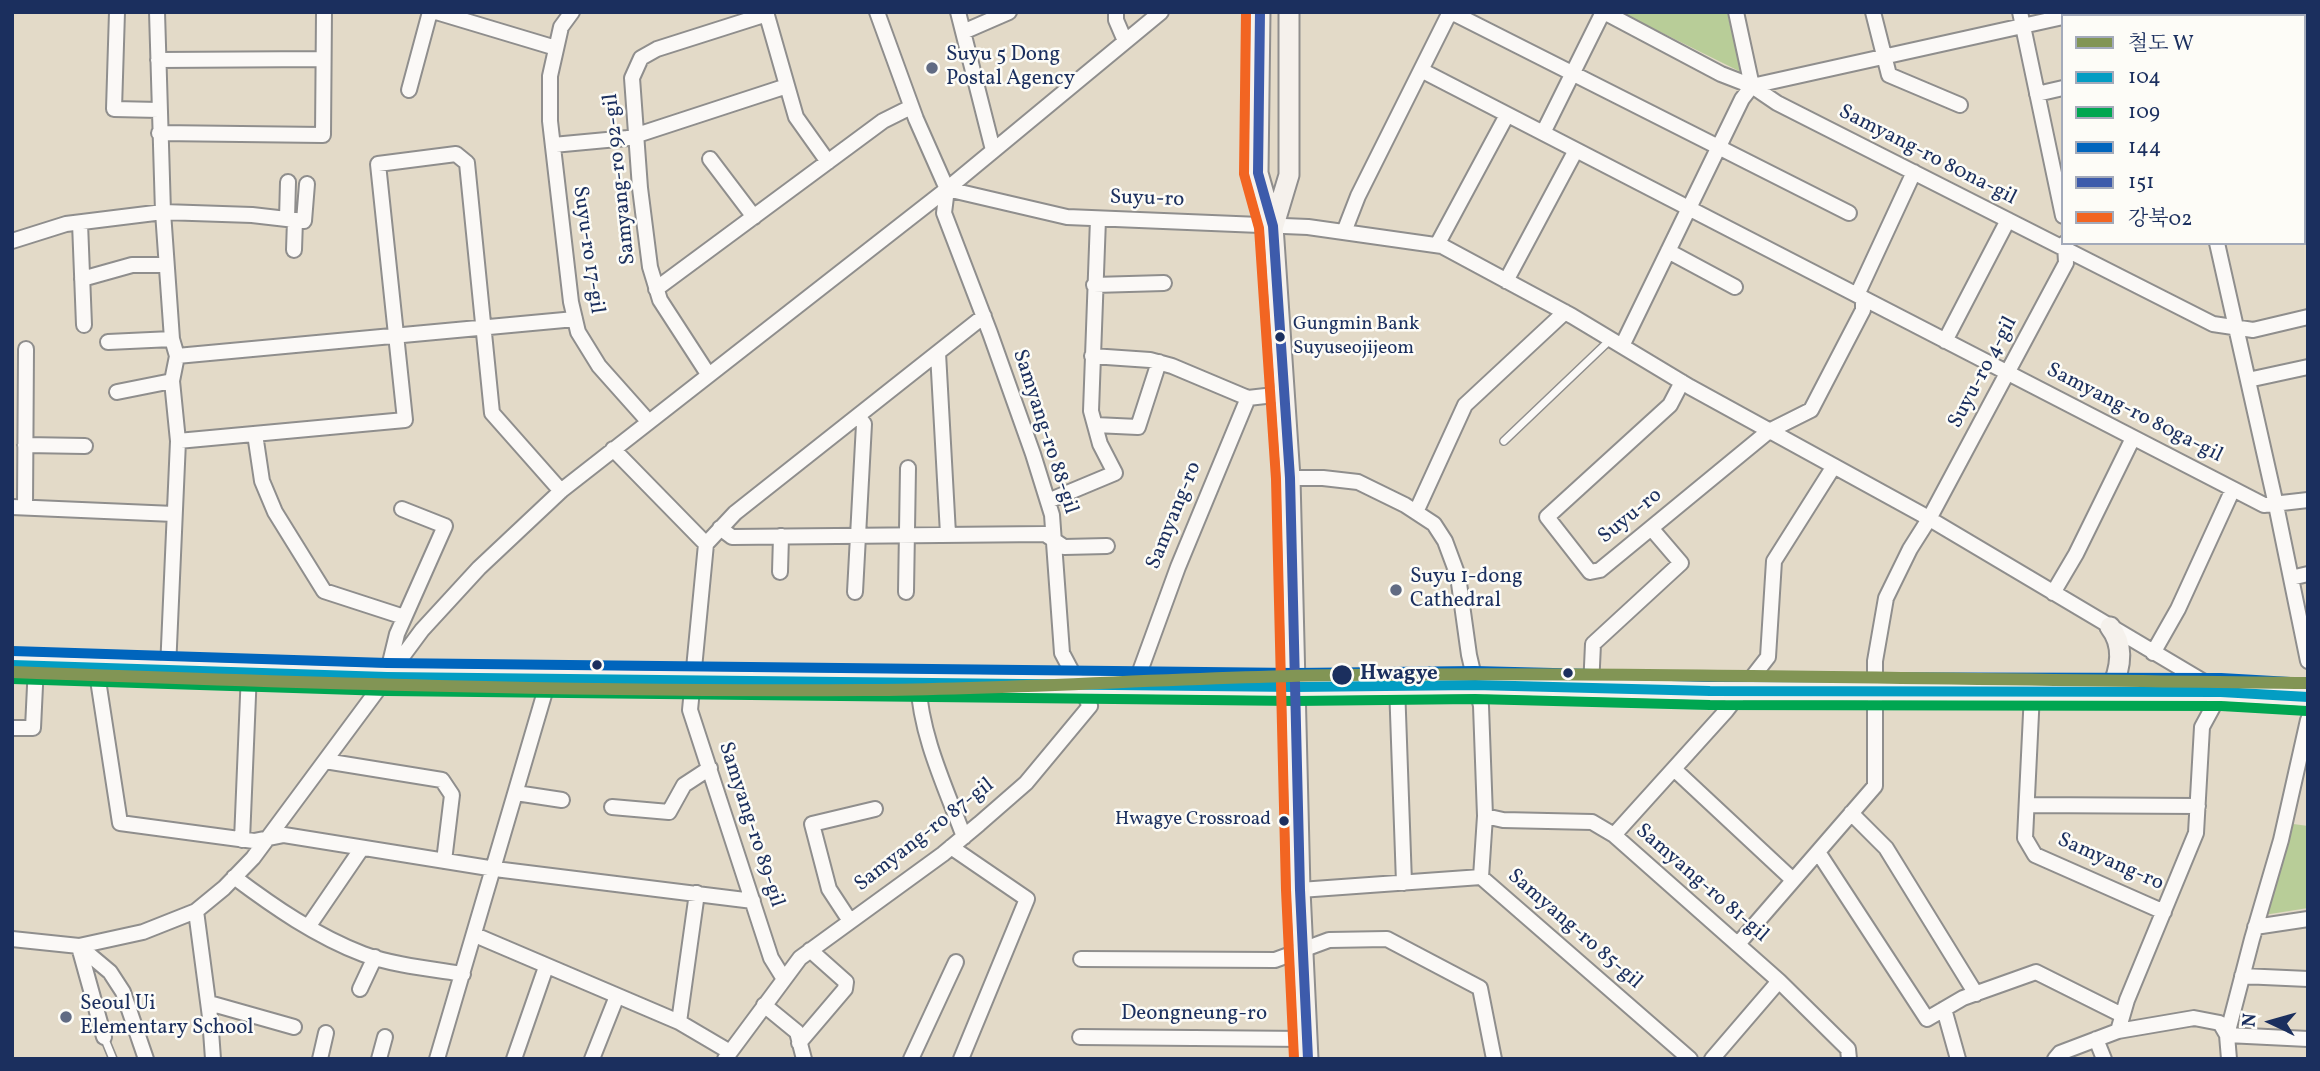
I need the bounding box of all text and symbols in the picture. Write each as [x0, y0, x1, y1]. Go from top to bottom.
legend [2061, 14, 2306, 245]
text: 철도 W [2128, 30, 2194, 59]
place label: Suyu 5 Dong Postal Agency [946, 43, 1075, 93]
marker: Suyu 5 Dong Postal Agency [924, 60, 940, 76]
text: 104 [2128, 63, 2161, 92]
street label: Samyang-ro 92-gil [599, 92, 643, 266]
text: 109 [2128, 98, 2160, 127]
street label: Samyang-ro 80na-gil [1834, 100, 2020, 212]
text: 144 [2128, 133, 2161, 162]
text: 151 [2128, 168, 2154, 197]
street label: Suyu-ro 17-gil [566, 185, 608, 315]
street label: Suyu-ro [1109, 186, 1185, 214]
text: 강북02 [2128, 205, 2192, 234]
street label: Suyu-ro 4-gil [1944, 313, 2024, 433]
place label: Gungmin Bank Suyuseojijeom [1293, 315, 1419, 359]
marker: Gungmin Bank Suyuseojijeom [1273, 330, 1287, 344]
street label: Samyang-ro 88-gil [1006, 347, 1082, 517]
street label: Samyang-ro 80ga-gil [2042, 359, 2226, 469]
street label: Samyang-ro [1142, 459, 1208, 573]
street label: Suyu-ro [1594, 484, 1668, 550]
place label: Suyu 1-dong Cathedral [1410, 565, 1523, 615]
marker: Suyu 1-dong Cathedral [1388, 582, 1404, 598]
unlabelled marker [590, 658, 604, 672]
place label: Hwagye [1360, 662, 1438, 688]
marker: Hwagye [1330, 663, 1354, 687]
unlabelled marker [1561, 666, 1575, 680]
street label: Samyang-ro 89-gil [711, 739, 789, 911]
street label: Samyang-ro 87-gil [850, 774, 1000, 898]
place label: Hwagye Crossroad [1115, 810, 1271, 832]
marker: Hwagye Crossroad [1277, 814, 1291, 828]
street label: Samyang-ro 81-gil [1629, 819, 1773, 949]
street label: Samyang-ro [2053, 828, 2167, 898]
street label: Samyang-ro 85-gil [1501, 865, 1647, 995]
north arrow [2236, 987, 2306, 1057]
place label: Seoul Ui Elementary School [80, 992, 254, 1042]
street label: Deongneung-ro [1121, 1002, 1267, 1028]
marker: Seoul Ui Elementary School [58, 1009, 74, 1025]
text: N [2237, 1012, 2264, 1028]

